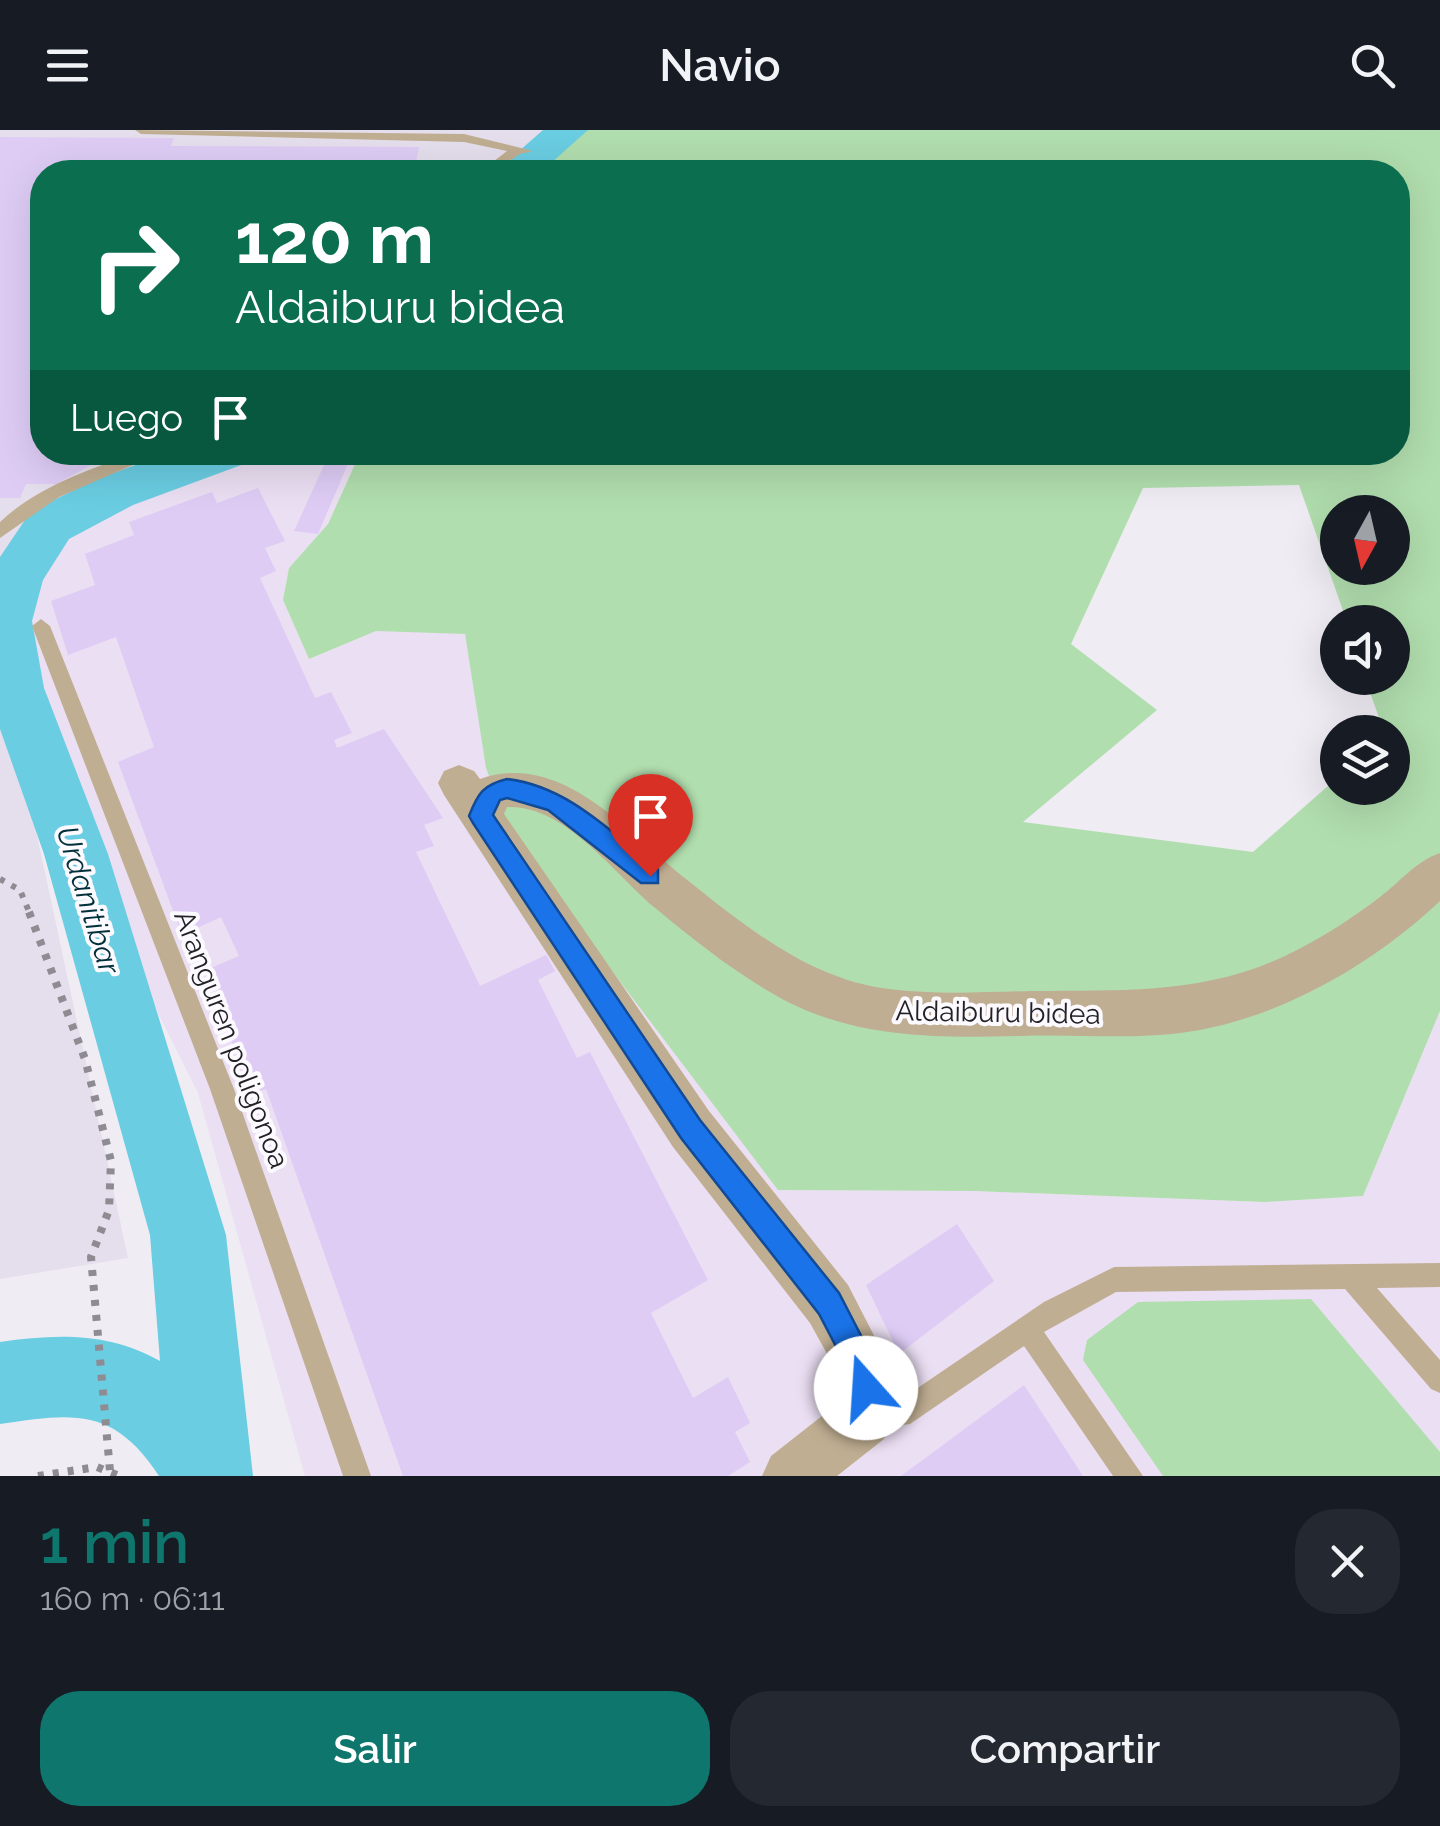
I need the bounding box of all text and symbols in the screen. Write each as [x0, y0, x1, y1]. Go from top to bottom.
icon: menu [40, 38, 95, 93]
icon: search [1345, 38, 1400, 93]
text: Navio [659, 39, 781, 92]
text: 120 m [235, 197, 434, 279]
icon: right [70, 200, 200, 330]
text: Aldaiburu bidea [235, 281, 565, 334]
icon: arrive [203, 390, 258, 445]
text: Luego [70, 395, 183, 440]
north arrow [1320, 495, 1410, 585]
map controls [1320, 495, 1410, 805]
button: sound [1320, 605, 1410, 695]
button: layers [1320, 715, 1410, 805]
pin [608, 774, 693, 877]
icon: arrive [623, 789, 678, 844]
water label: Urdanitibar [49, 822, 128, 979]
street label: Aranguren poligonoa [167, 906, 296, 1173]
street label: Aldaiburu bidea [895, 994, 1101, 1031]
position arrow [814, 1336, 918, 1440]
text: 1 min [40, 1507, 189, 1577]
button: close [1295, 1509, 1400, 1614]
text: 160 m · 06:11 [40, 1580, 225, 1617]
button: Salir [40, 1691, 710, 1806]
button: Compartir [730, 1691, 1400, 1806]

